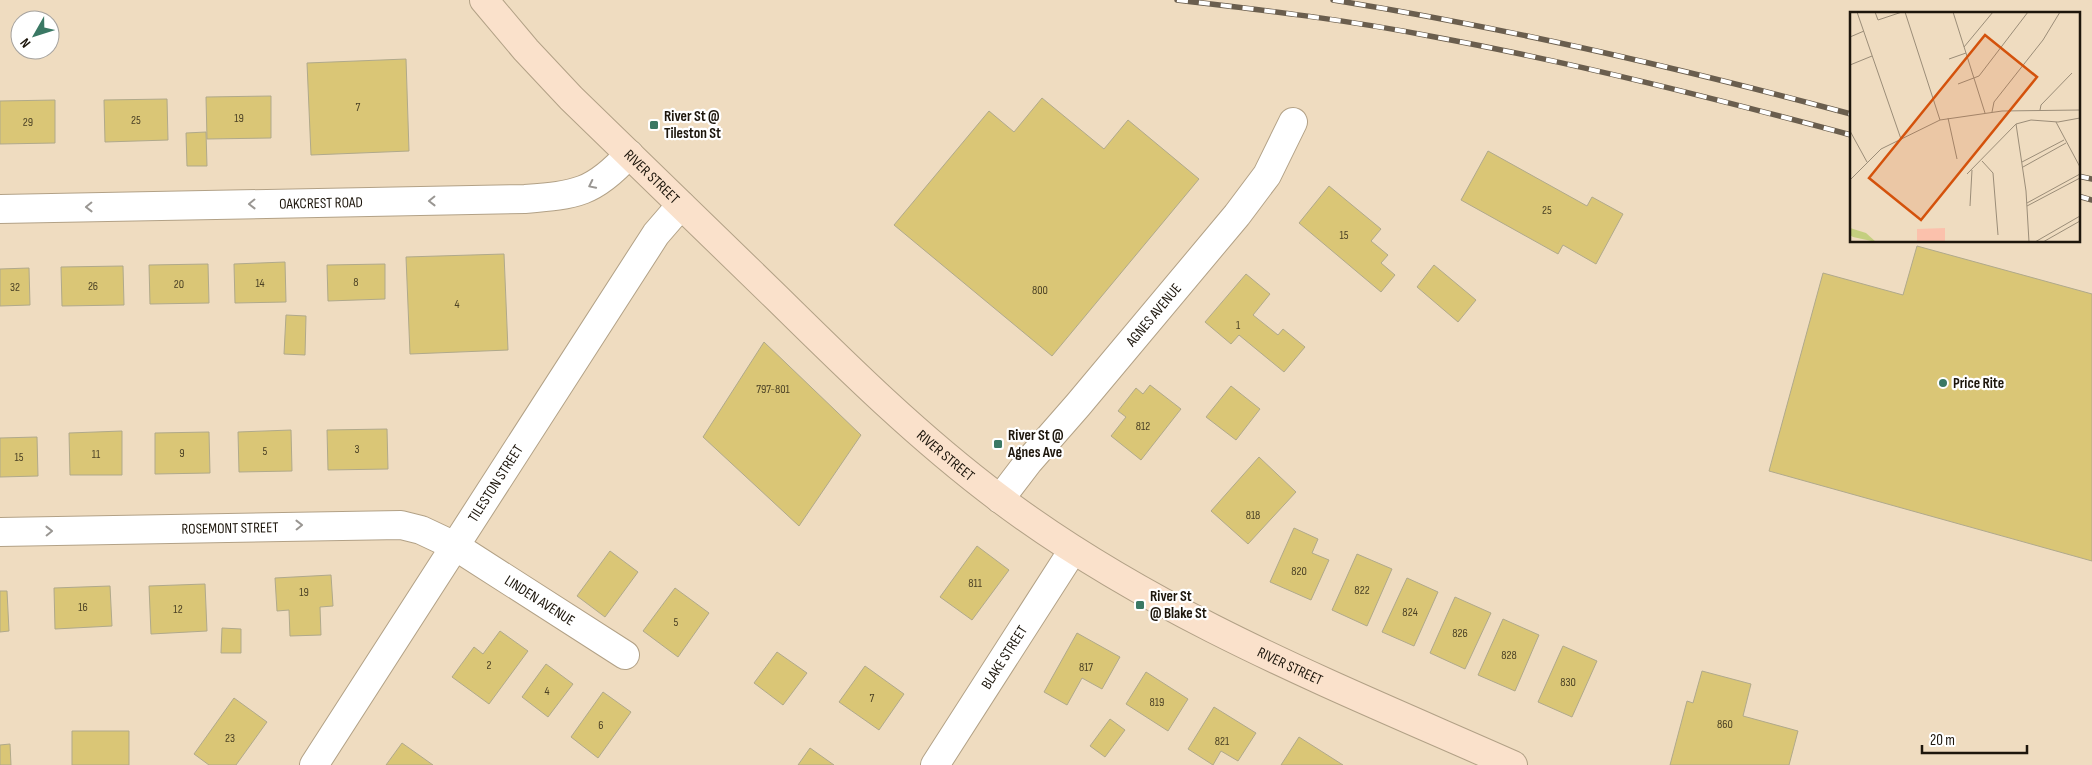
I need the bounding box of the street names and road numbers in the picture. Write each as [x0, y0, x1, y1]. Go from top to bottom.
street label: RIVER STREET [620, 146, 683, 208]
street label: OAKCREST ROAD [279, 193, 363, 214]
street label: AGNES AVENUE [1121, 279, 1186, 351]
street label: RIVER STREET [912, 426, 978, 486]
street label: TILESTON STREET [464, 441, 528, 526]
street label: ROSEMONT STREET [181, 518, 279, 539]
street label: LINDEN AVENUE [501, 571, 578, 630]
street label: BLAKE STREET [977, 622, 1032, 693]
street label: RIVER STREET [1254, 643, 1326, 690]

